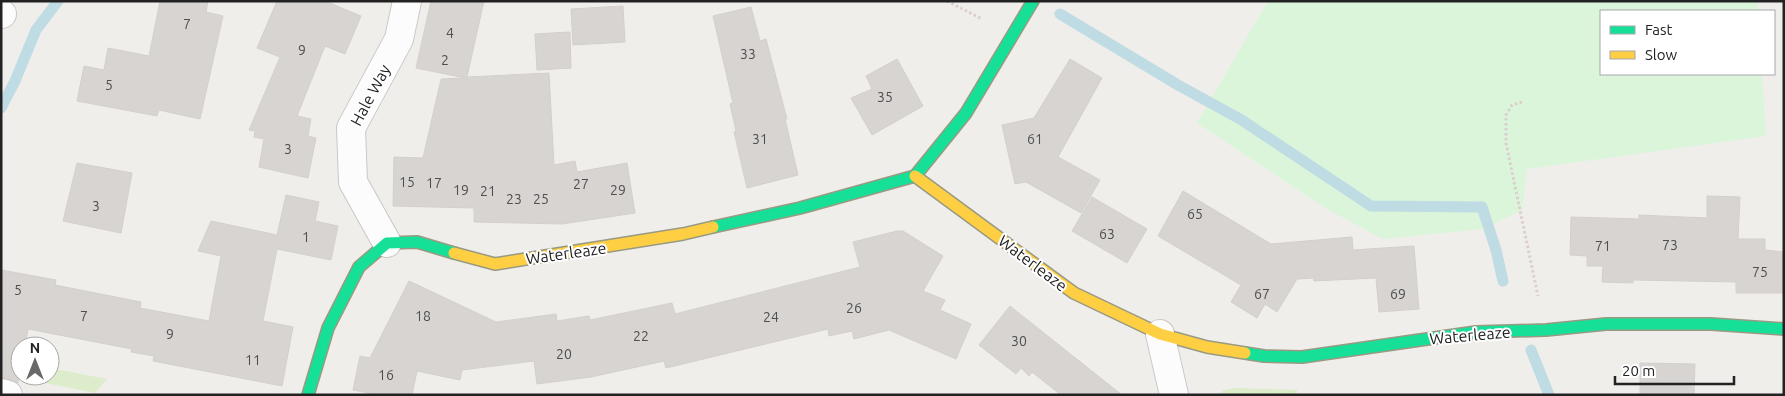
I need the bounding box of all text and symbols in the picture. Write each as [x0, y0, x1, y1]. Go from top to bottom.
legend [1600, 10, 1775, 75]
house number: 7 [183, 16, 191, 32]
text: Fast [1645, 21, 1673, 38]
house number: 4 [446, 25, 454, 41]
house number: 9 [298, 42, 306, 58]
house number: 33 [740, 46, 756, 62]
text: Slow [1645, 46, 1678, 63]
house number: 2 [441, 52, 449, 68]
street label: Hale Way [346, 61, 394, 129]
house number: 5 [105, 77, 113, 93]
house number: 35 [877, 89, 893, 105]
house number: 31 [752, 131, 768, 147]
house number: 61 [1027, 131, 1043, 147]
house number: 3 [284, 141, 292, 157]
house number: 15 [399, 174, 415, 190]
house number: 17 [426, 175, 442, 191]
house number: 27 [573, 176, 589, 192]
house number: 19 [453, 182, 469, 198]
house number: 29 [610, 182, 626, 198]
house number: 21 [480, 183, 496, 199]
house number: 23 [506, 191, 522, 207]
house number: 25 [533, 191, 549, 207]
house number: 3 [92, 198, 100, 214]
house number: 65 [1187, 206, 1203, 222]
house number: 63 [1099, 226, 1115, 242]
house number: 1 [302, 229, 310, 245]
street label: Waterleaze [995, 231, 1071, 295]
house number: 73 [1662, 237, 1678, 253]
street label: Waterleaze [525, 238, 607, 268]
house number: 71 [1595, 238, 1611, 254]
house number: 75 [1752, 264, 1768, 280]
house number: 5 [14, 282, 22, 298]
house number: 67 [1254, 286, 1270, 302]
house number: 69 [1390, 286, 1406, 302]
house number: 26 [846, 300, 862, 316]
house number: 7 [80, 308, 88, 324]
house number: 18 [415, 308, 431, 324]
house number: 24 [763, 309, 779, 325]
street label: Waterleaze [1429, 322, 1511, 348]
house number: 9 [166, 326, 174, 342]
house number: 22 [633, 328, 649, 344]
house number: 30 [1011, 333, 1027, 349]
north arrow [10, 336, 60, 386]
text: N [30, 340, 40, 356]
house number: 20 [556, 346, 572, 362]
house number: 11 [245, 352, 261, 368]
scale bar [1615, 354, 1734, 386]
text: 20 m [1622, 362, 1655, 379]
house number: 16 [378, 367, 394, 383]

